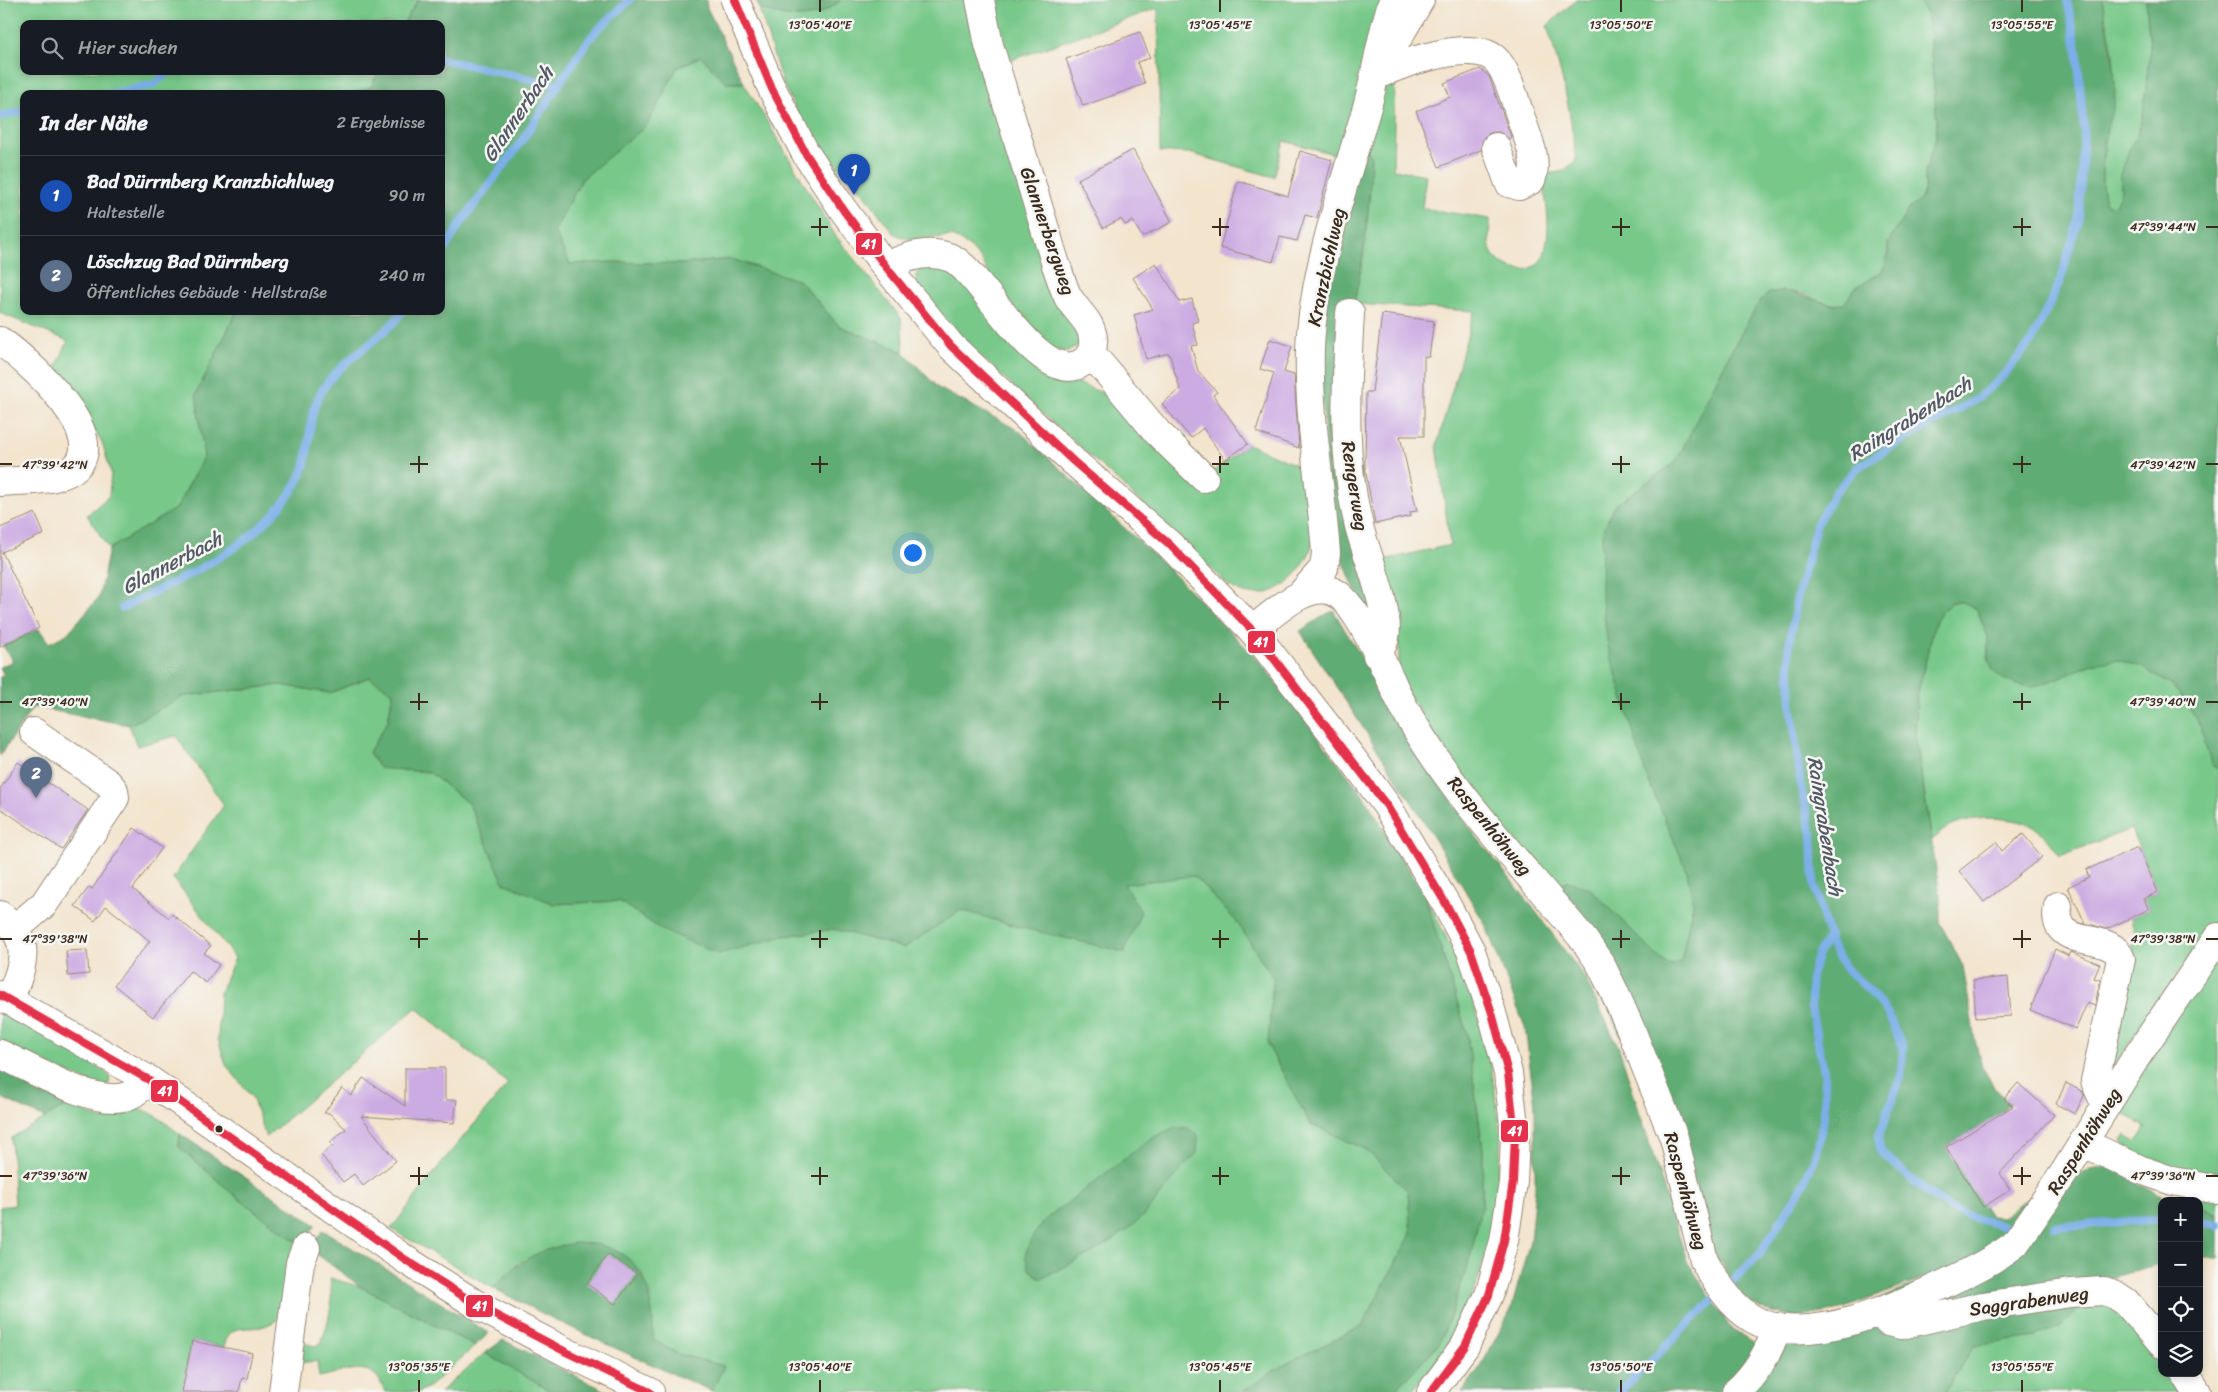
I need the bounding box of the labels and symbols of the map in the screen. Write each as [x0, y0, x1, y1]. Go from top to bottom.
text: 13°05'40"E [789, 14, 853, 36]
text: 13°05'45"E [1189, 14, 1253, 36]
text: 13°05'50"E [1590, 14, 1654, 36]
text: 13°05'55"E [1991, 14, 2055, 36]
water label: Glannerbach [473, 58, 564, 169]
pin: 1 [838, 154, 870, 195]
street label: Glannerbergweg [1011, 162, 1085, 300]
street label: Kranzbichlweg [1297, 205, 1355, 329]
text: 47°39'44"N [2130, 216, 2197, 238]
line badge: 41 [855, 232, 883, 256]
text: 41 [861, 232, 876, 257]
water label: Raingrabenbach [1841, 366, 1981, 471]
street label: Rengerweg [1332, 439, 1378, 534]
text: 47°39'42"N [22, 454, 88, 476]
text: 47°39'42"N [2130, 454, 2196, 476]
water label: Glannerbach [115, 521, 230, 604]
your location [900, 540, 926, 566]
line badge: 41 [1247, 630, 1276, 654]
text: 41 [1253, 630, 1268, 655]
text: 47°39'40"N [22, 691, 89, 713]
text: 47°39'40"N [2130, 691, 2197, 713]
water label: Raingrabenbach [1797, 754, 1854, 900]
pin: 2 [20, 757, 52, 798]
street label: Raspenhöhweg [1439, 768, 1541, 884]
text: 47°39'38"N [22, 928, 88, 950]
text: 47°39'38"N [2130, 928, 2196, 950]
line badge: 41 [150, 1079, 179, 1103]
text: 41 [157, 1079, 172, 1104]
street label: Raspenhöhweg [2038, 1080, 2130, 1201]
line badge: 41 [1500, 1119, 1529, 1143]
text: 41 [1507, 1119, 1522, 1144]
unlabelled marker [214, 1124, 224, 1134]
street label: Raspenhöhweg [1654, 1128, 1718, 1254]
text: 47°39'36"N [23, 1165, 88, 1187]
text: 47°39'36"N [2131, 1165, 2196, 1187]
street label: Saggrabenweg [1967, 1276, 2091, 1326]
line badge: 41 [465, 1294, 494, 1318]
text: 41 [472, 1294, 487, 1319]
text: 13°05'35"E [388, 1356, 451, 1378]
text: 13°05'40"E [789, 1356, 853, 1378]
text: 13°05'45"E [1189, 1356, 1253, 1378]
text: 13°05'50"E [1590, 1356, 1654, 1378]
text: 13°05'55"E [1991, 1356, 2055, 1378]

